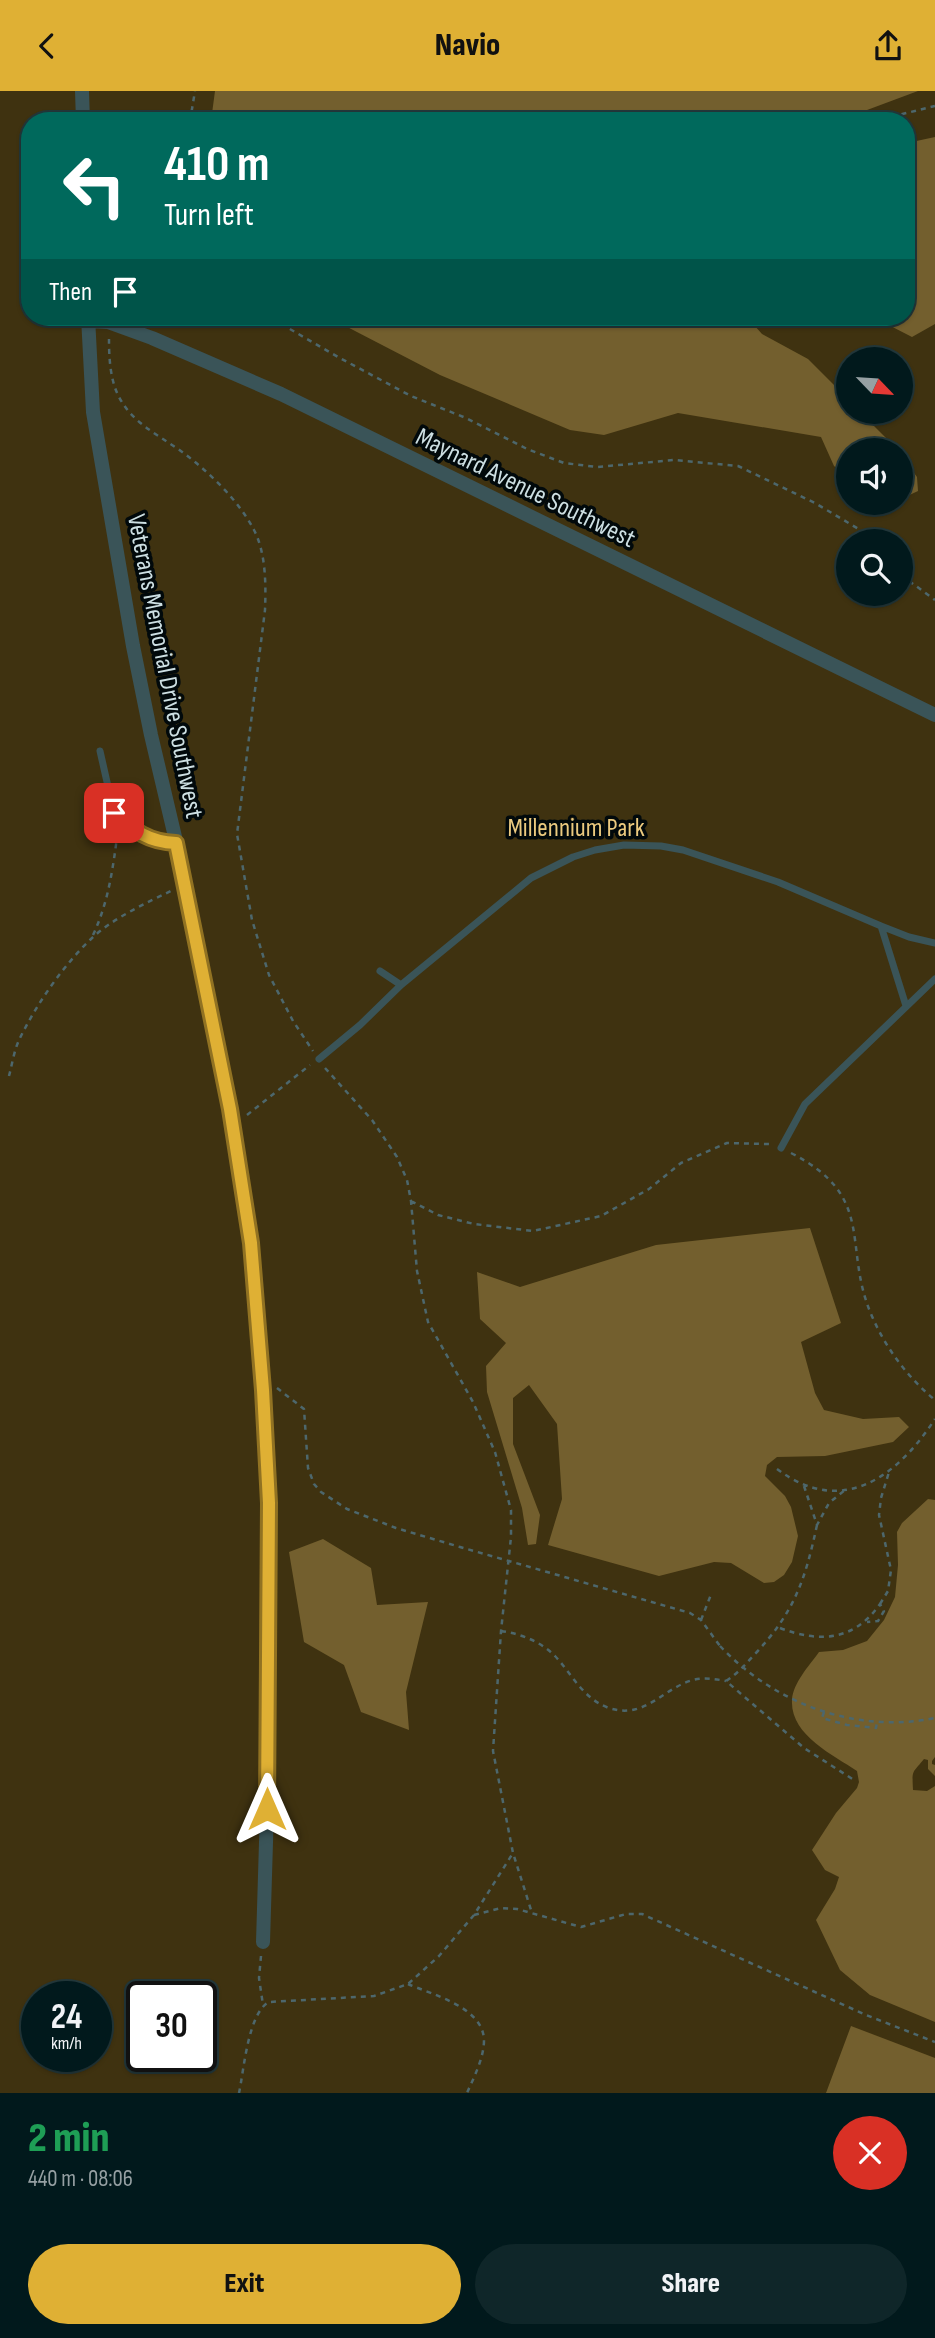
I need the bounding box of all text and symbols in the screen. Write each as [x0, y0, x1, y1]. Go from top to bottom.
text: Navio [435, 26, 500, 65]
icon: back [28, 27, 66, 65]
icon: share [869, 27, 907, 65]
text: 410 m [164, 136, 270, 195]
icon: left [49, 140, 140, 231]
text: Turn left [164, 196, 254, 235]
icon: arrive [106, 273, 144, 311]
text: Then [49, 277, 92, 308]
north arrow [836, 347, 914, 423]
map controls [836, 347, 913, 606]
street label: Maynard Avenue Southwest [411, 422, 640, 555]
button: sound [836, 438, 913, 515]
street label: Veterans Memorial Drive Southwest [120, 512, 209, 821]
button: search [836, 529, 913, 606]
pin [84, 783, 144, 843]
icon: arrive [95, 794, 133, 832]
park label: Millennium Park [507, 813, 645, 844]
position arrow [230, 1772, 304, 1846]
speed limit sign: 30 [126, 1981, 217, 2072]
text: 24 [51, 1996, 82, 2039]
text: km/h [51, 2033, 82, 2054]
text: 2 min [28, 2113, 109, 2164]
button: close [833, 2116, 907, 2190]
text: 440 m · 08:06 [28, 2165, 133, 2193]
button: Exit [28, 2244, 461, 2324]
button: Share [475, 2244, 907, 2324]

